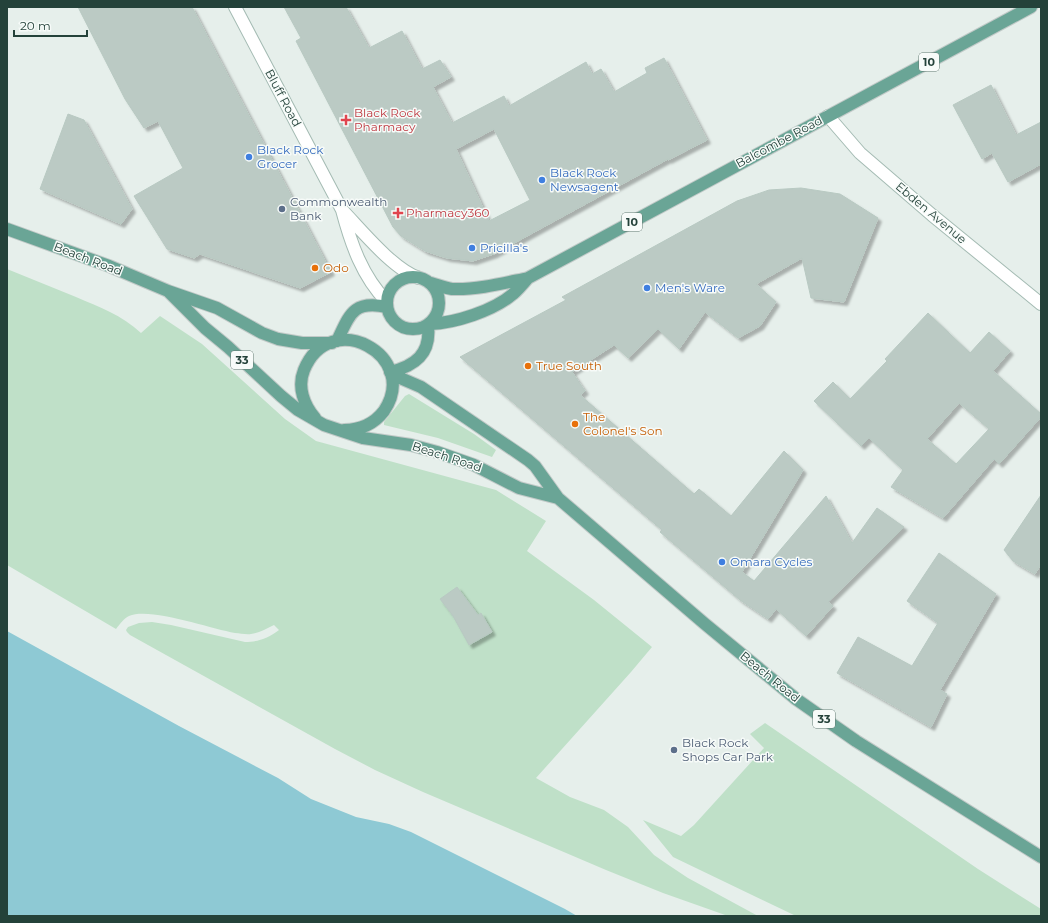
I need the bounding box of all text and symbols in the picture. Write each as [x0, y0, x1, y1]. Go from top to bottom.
scale bar [14, 12, 87, 38]
text: 20 m [20, 18, 51, 33]
road number: 10 [919, 53, 939, 71]
street label: Bluff Road [262, 66, 305, 129]
place label: Black Rock Pharmacy [354, 105, 421, 134]
street label: Balcombe Road [733, 112, 825, 171]
marker: Black Rock Pharmacy [341, 115, 351, 125]
place label: Black Rock Grocer [257, 142, 324, 171]
marker: Black Rock Grocer [244, 152, 254, 162]
place label: Black Rock Newsagent [550, 165, 619, 194]
marker: Black Rock Newsagent [537, 175, 547, 185]
street label: Ebden Avenue [893, 179, 970, 247]
place label: Commonwealth Bank [290, 194, 387, 223]
marker: Commonwealth Bank [277, 204, 287, 214]
place label: Pharmacy360 [406, 205, 490, 220]
marker: Pharmacy360 [393, 208, 403, 218]
road number: 10 [622, 213, 642, 231]
street label: Beach Road [52, 239, 125, 279]
place label: Pricilla's [480, 240, 528, 255]
marker: Pricilla's [467, 243, 477, 253]
place label: Odo [323, 260, 349, 275]
marker: Odo [310, 263, 320, 273]
place label: Men's Ware [655, 280, 725, 295]
marker: Men's Ware [642, 283, 652, 293]
road number: 33 [231, 351, 253, 369]
place label: True South [536, 358, 602, 373]
marker: True South [523, 361, 533, 371]
place label: The Colonel's Son [583, 409, 663, 438]
marker: The Colonel's Son [570, 419, 580, 429]
street label: Beach Road [410, 438, 484, 475]
place label: Omara Cycles [730, 554, 812, 569]
marker: Omara Cycles [717, 557, 727, 567]
street label: Beach Road [737, 648, 803, 705]
road number: 33 [813, 710, 835, 728]
place label: Black Rock Shops Car Park [682, 735, 774, 764]
marker: Black Rock Shops Car Park [669, 745, 679, 755]

